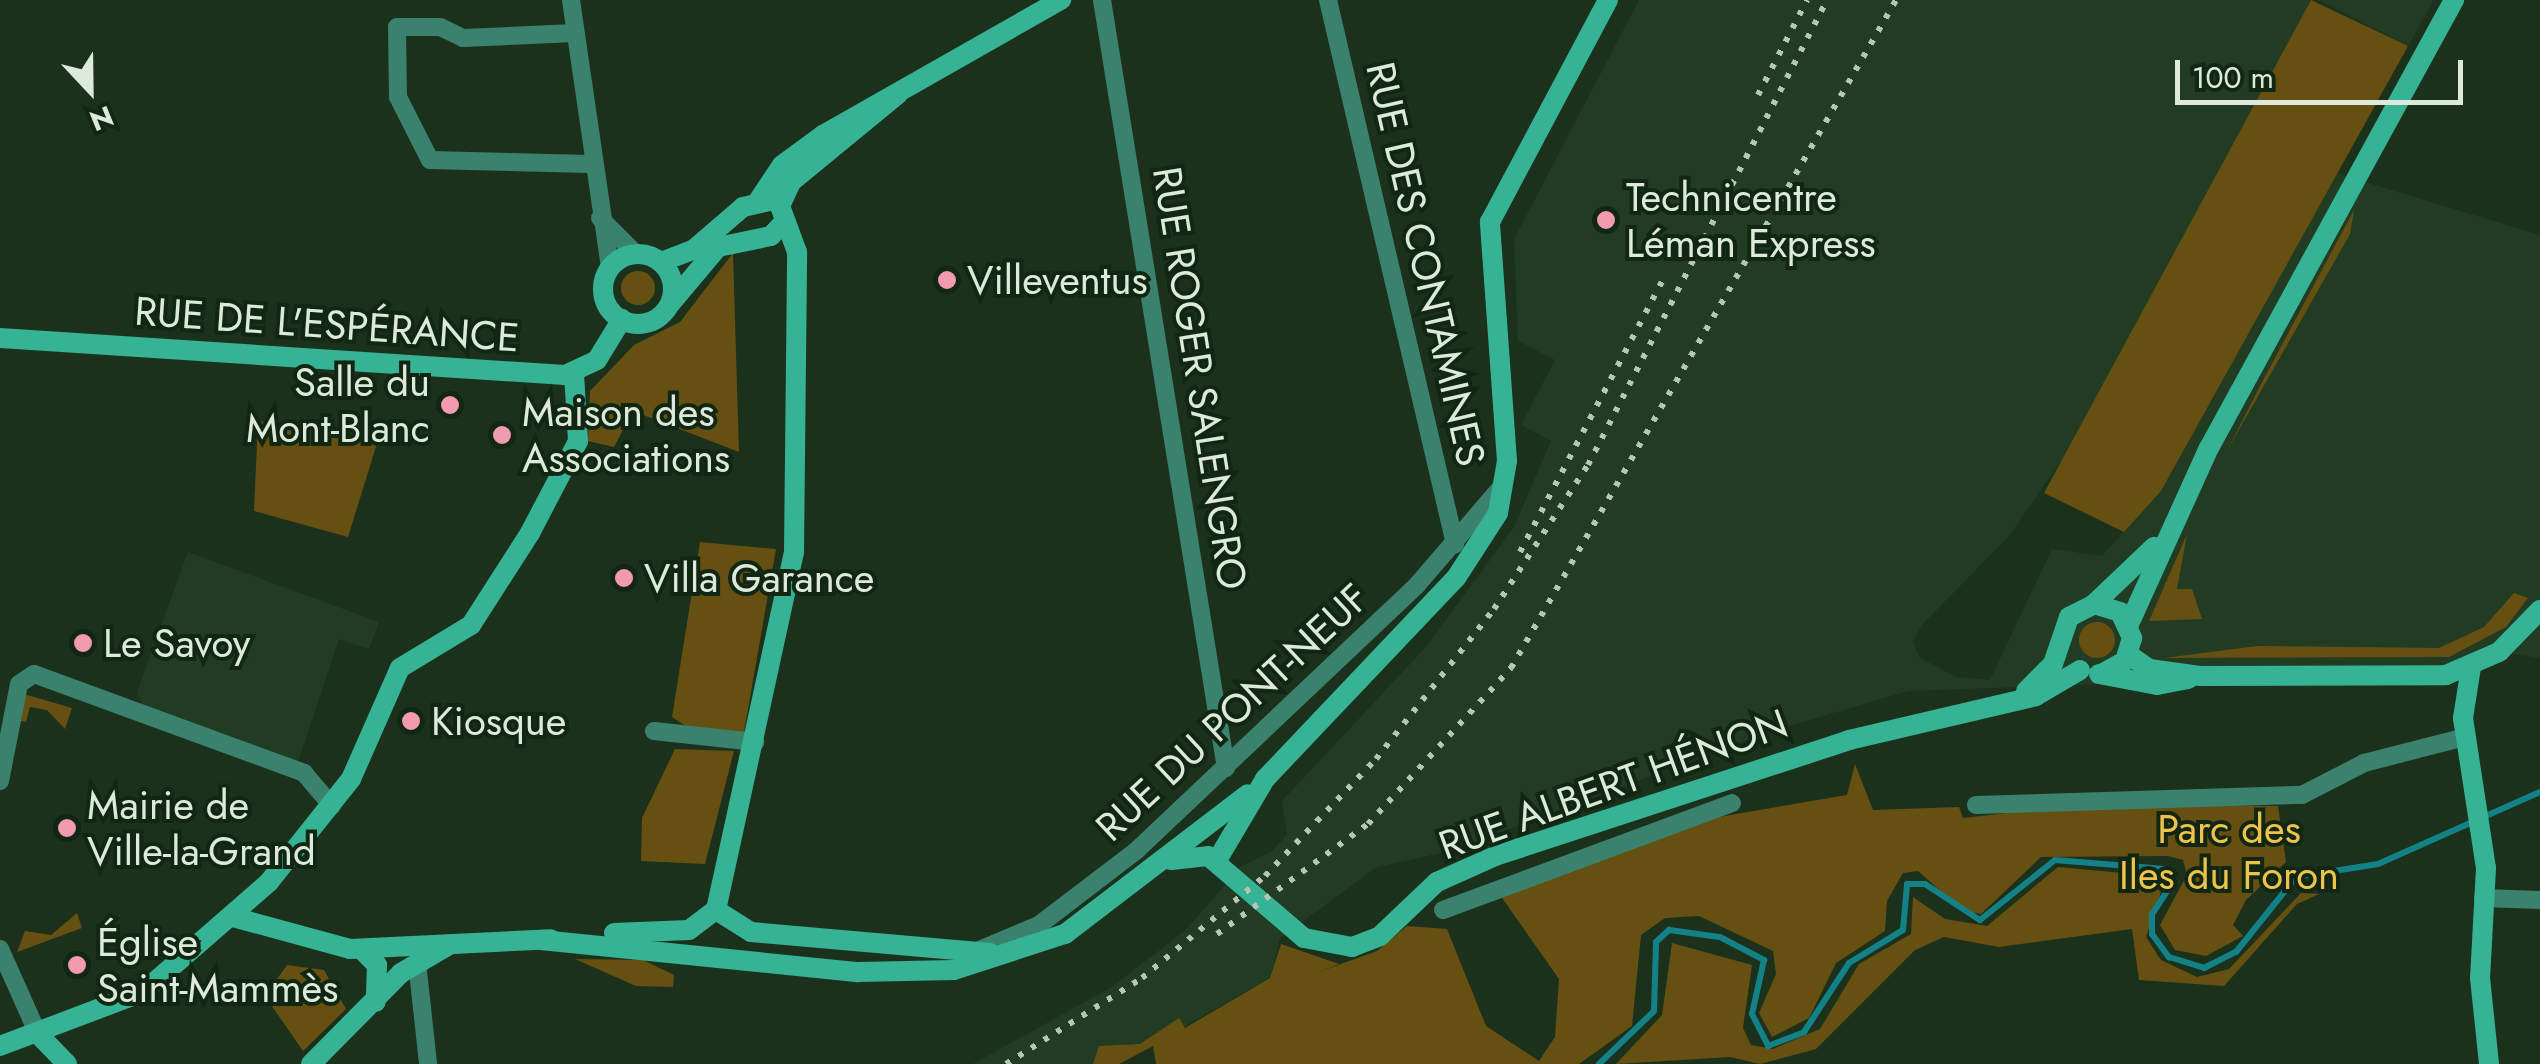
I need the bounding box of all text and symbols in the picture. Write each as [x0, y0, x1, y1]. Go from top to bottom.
north arrow [40, 40, 140, 140]
scale bar [2180, 40, 2468, 102]
text: 100 m [2192, 56, 2274, 99]
street label: RUE DES CONTAMINES [1356, 58, 1496, 470]
text: N [83, 95, 119, 141]
street label: RUE ROGER SALENGRO [1143, 163, 1257, 593]
place label: Technicentre Léman Express [1626, 173, 1876, 267]
marker: Technicentre Léman Express [1595, 209, 1617, 231]
place label: Villeventus [967, 256, 1148, 304]
marker: Villeventus [936, 269, 958, 291]
street label: RUE DE L'ESPÉRANCE [133, 287, 521, 361]
place label: Salle du Mont-Blanc [246, 358, 430, 452]
place label: Maison des Associations [522, 388, 730, 482]
marker: Salle du Mont-Blanc [439, 394, 461, 416]
marker: Maison des Associations [491, 424, 513, 446]
place label: Villa Garance [644, 554, 874, 602]
marker: Villa Garance [613, 567, 635, 589]
street label: RUE DU PONT-NEUF [1086, 573, 1378, 851]
place label: Le Savoy [103, 619, 250, 667]
marker: Le Savoy [72, 632, 94, 654]
place label: Kiosque [431, 697, 566, 745]
street label: RUE ALBERT HÉNON [1432, 699, 1794, 869]
marker: Kiosque [400, 710, 422, 732]
place label: Mairie de Ville-la-Grand [87, 781, 316, 875]
park label: Parc des Iles du Foron [2119, 805, 2339, 899]
marker: Mairie de Ville-la-Grand [56, 817, 78, 839]
place label: Église Saint-Mammès [97, 918, 338, 1012]
marker: Église Saint-Mammès [66, 954, 88, 976]

